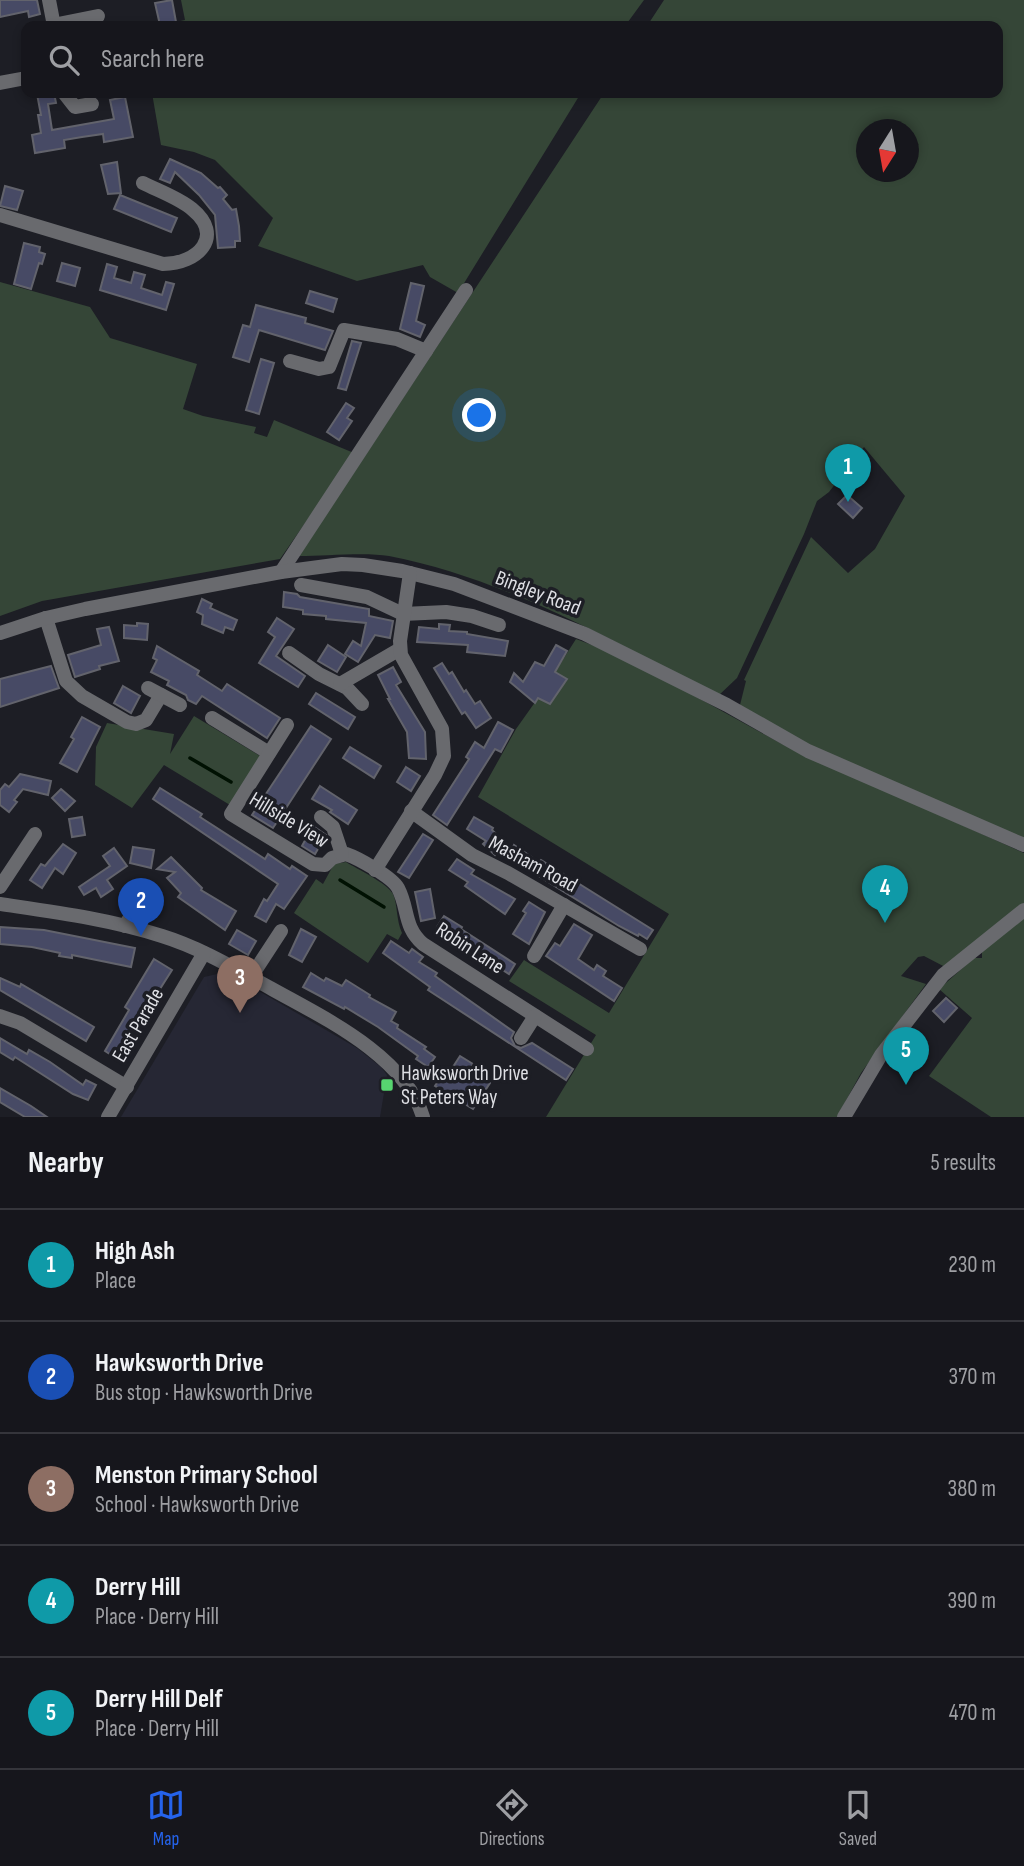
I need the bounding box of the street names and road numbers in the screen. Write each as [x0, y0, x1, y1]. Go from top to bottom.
street label: Bingley Road [492, 565, 584, 621]
street label: Hillside View [245, 787, 333, 853]
street label: Masham Road [484, 830, 582, 898]
street label: Robin Lane [431, 917, 509, 979]
street label: East Parade [107, 984, 169, 1066]

